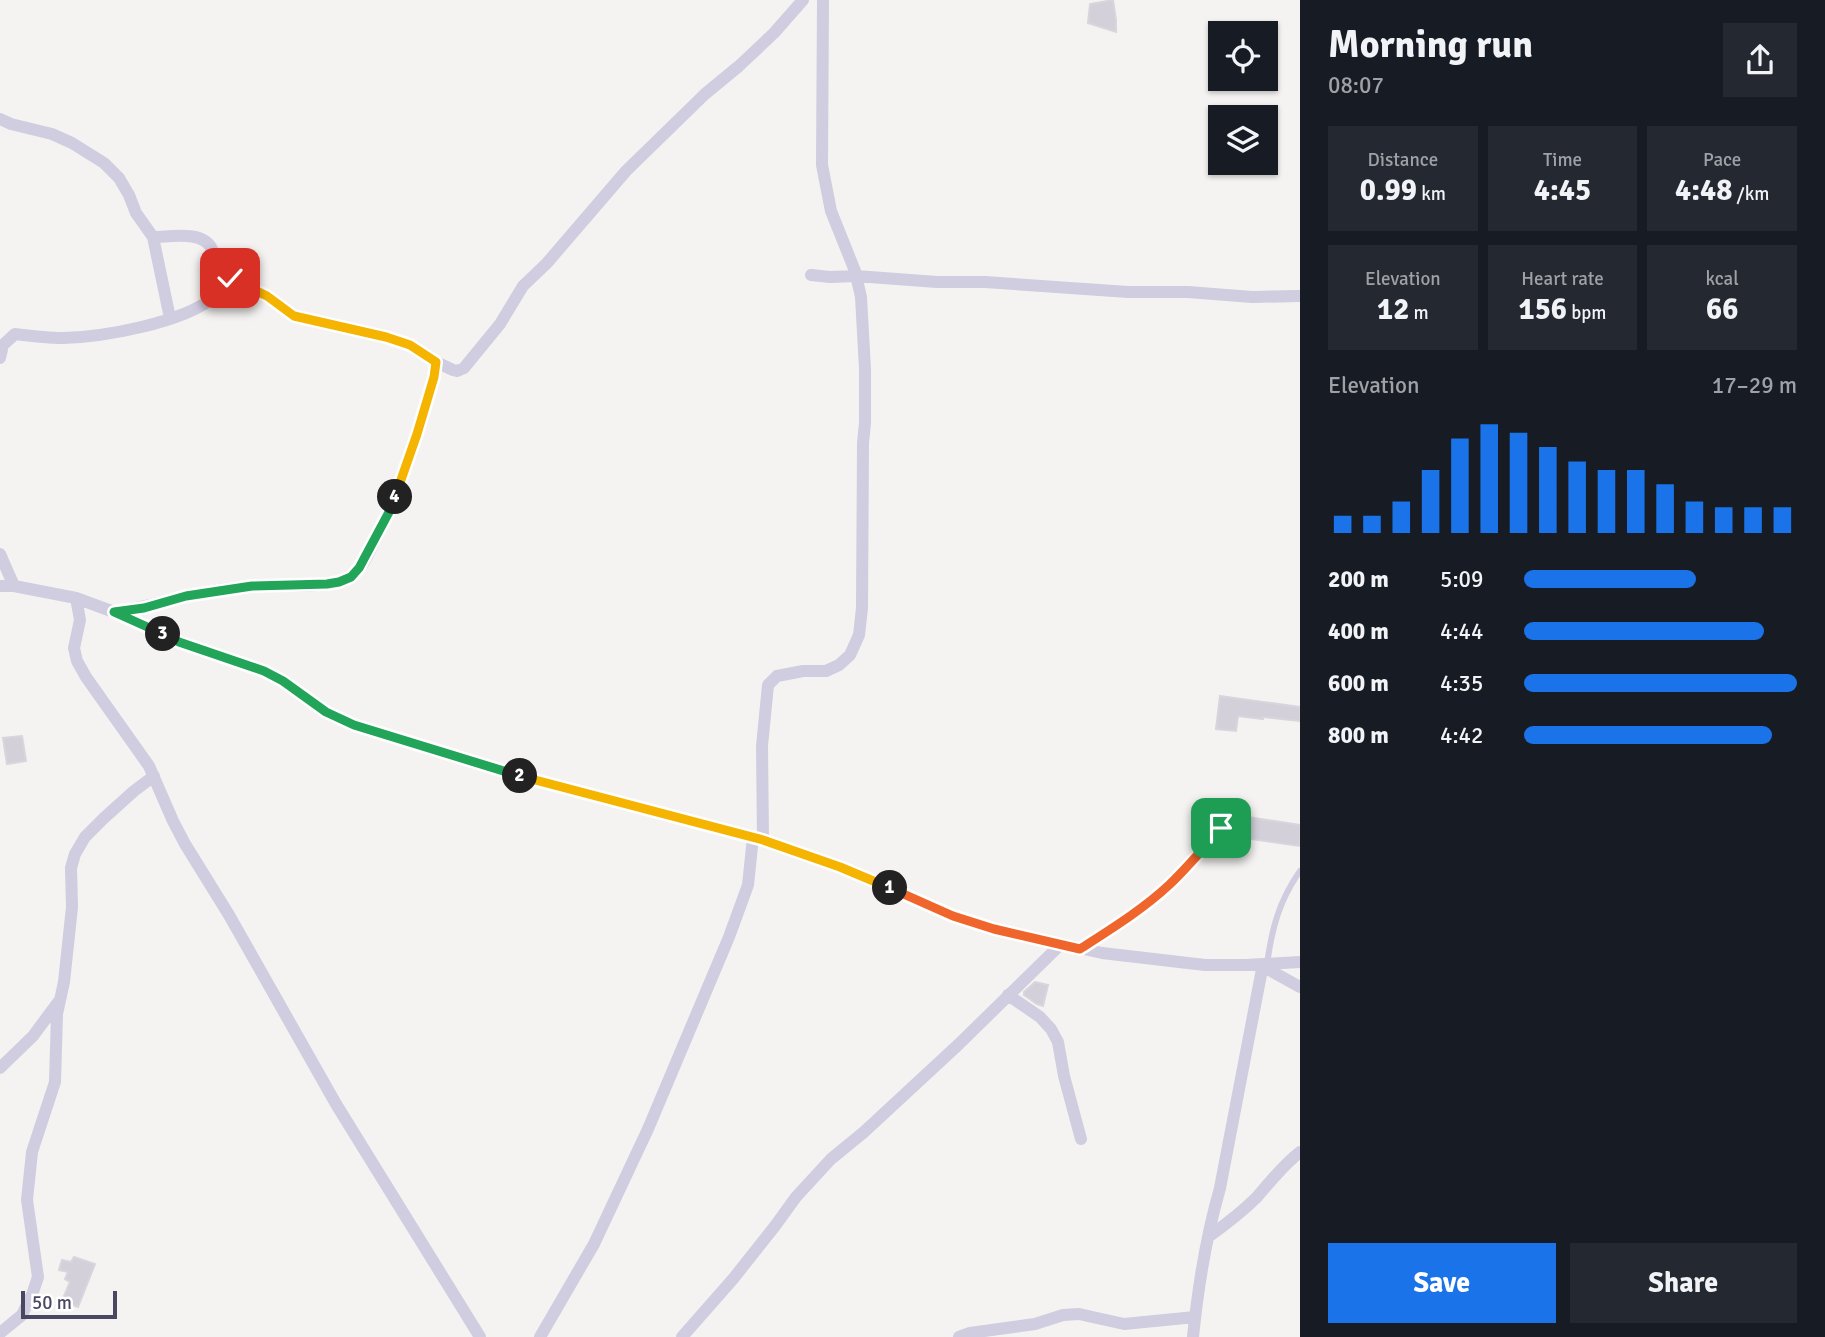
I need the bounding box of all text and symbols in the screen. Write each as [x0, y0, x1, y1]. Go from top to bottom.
map controls [1208, 21, 1278, 175]
button: locate [1208, 21, 1278, 91]
text: Morning run [1328, 21, 1533, 68]
button: share [1723, 23, 1797, 97]
text: 08:07 [1328, 71, 1384, 100]
button: layers [1208, 105, 1278, 175]
text: Distance [1367, 148, 1438, 172]
text: Time [1543, 148, 1582, 172]
text: Pace [1703, 148, 1741, 172]
text: 0.99 [1360, 172, 1417, 209]
text: 4:45 [1534, 172, 1591, 209]
text: 4:48 [1675, 172, 1732, 209]
text: km [1417, 182, 1446, 206]
text: /km [1732, 182, 1769, 206]
pin [200, 248, 260, 308]
icon: check [211, 259, 249, 297]
text: Elevation [1365, 267, 1441, 291]
text: Heart rate [1521, 267, 1604, 291]
text: kcal [1706, 267, 1739, 291]
text: 12 [1377, 291, 1409, 328]
text: 156 [1518, 291, 1567, 328]
text: 66 [1706, 291, 1738, 328]
text: m [1409, 301, 1429, 325]
text: bpm [1567, 301, 1607, 325]
text: Elevation [1328, 371, 1420, 400]
text: 17–29 m [1712, 371, 1797, 400]
pin: 4 [378, 480, 412, 514]
text: 4 [389, 484, 400, 508]
text: 200 m [1328, 565, 1389, 594]
text: 5:09 [1440, 565, 1483, 594]
pin: 3 [146, 616, 180, 652]
text: 400 m [1328, 617, 1389, 646]
text: 4:44 [1440, 617, 1483, 646]
text: 3 [157, 621, 168, 645]
text: 600 m [1328, 669, 1389, 698]
text: 4:35 [1440, 669, 1483, 698]
text: 800 m [1328, 721, 1389, 750]
text: 4:42 [1440, 721, 1483, 750]
pin: 2 [503, 758, 538, 794]
text: 2 [514, 763, 525, 787]
pin [1191, 798, 1251, 858]
icon: arrive [1202, 809, 1240, 847]
pin: 1 [872, 870, 908, 906]
text: 1 [884, 875, 895, 899]
button: Save [1328, 1243, 1556, 1323]
button: Share [1570, 1243, 1797, 1323]
scale bar [21, 1288, 117, 1320]
text: 50 m [32, 1291, 72, 1315]

